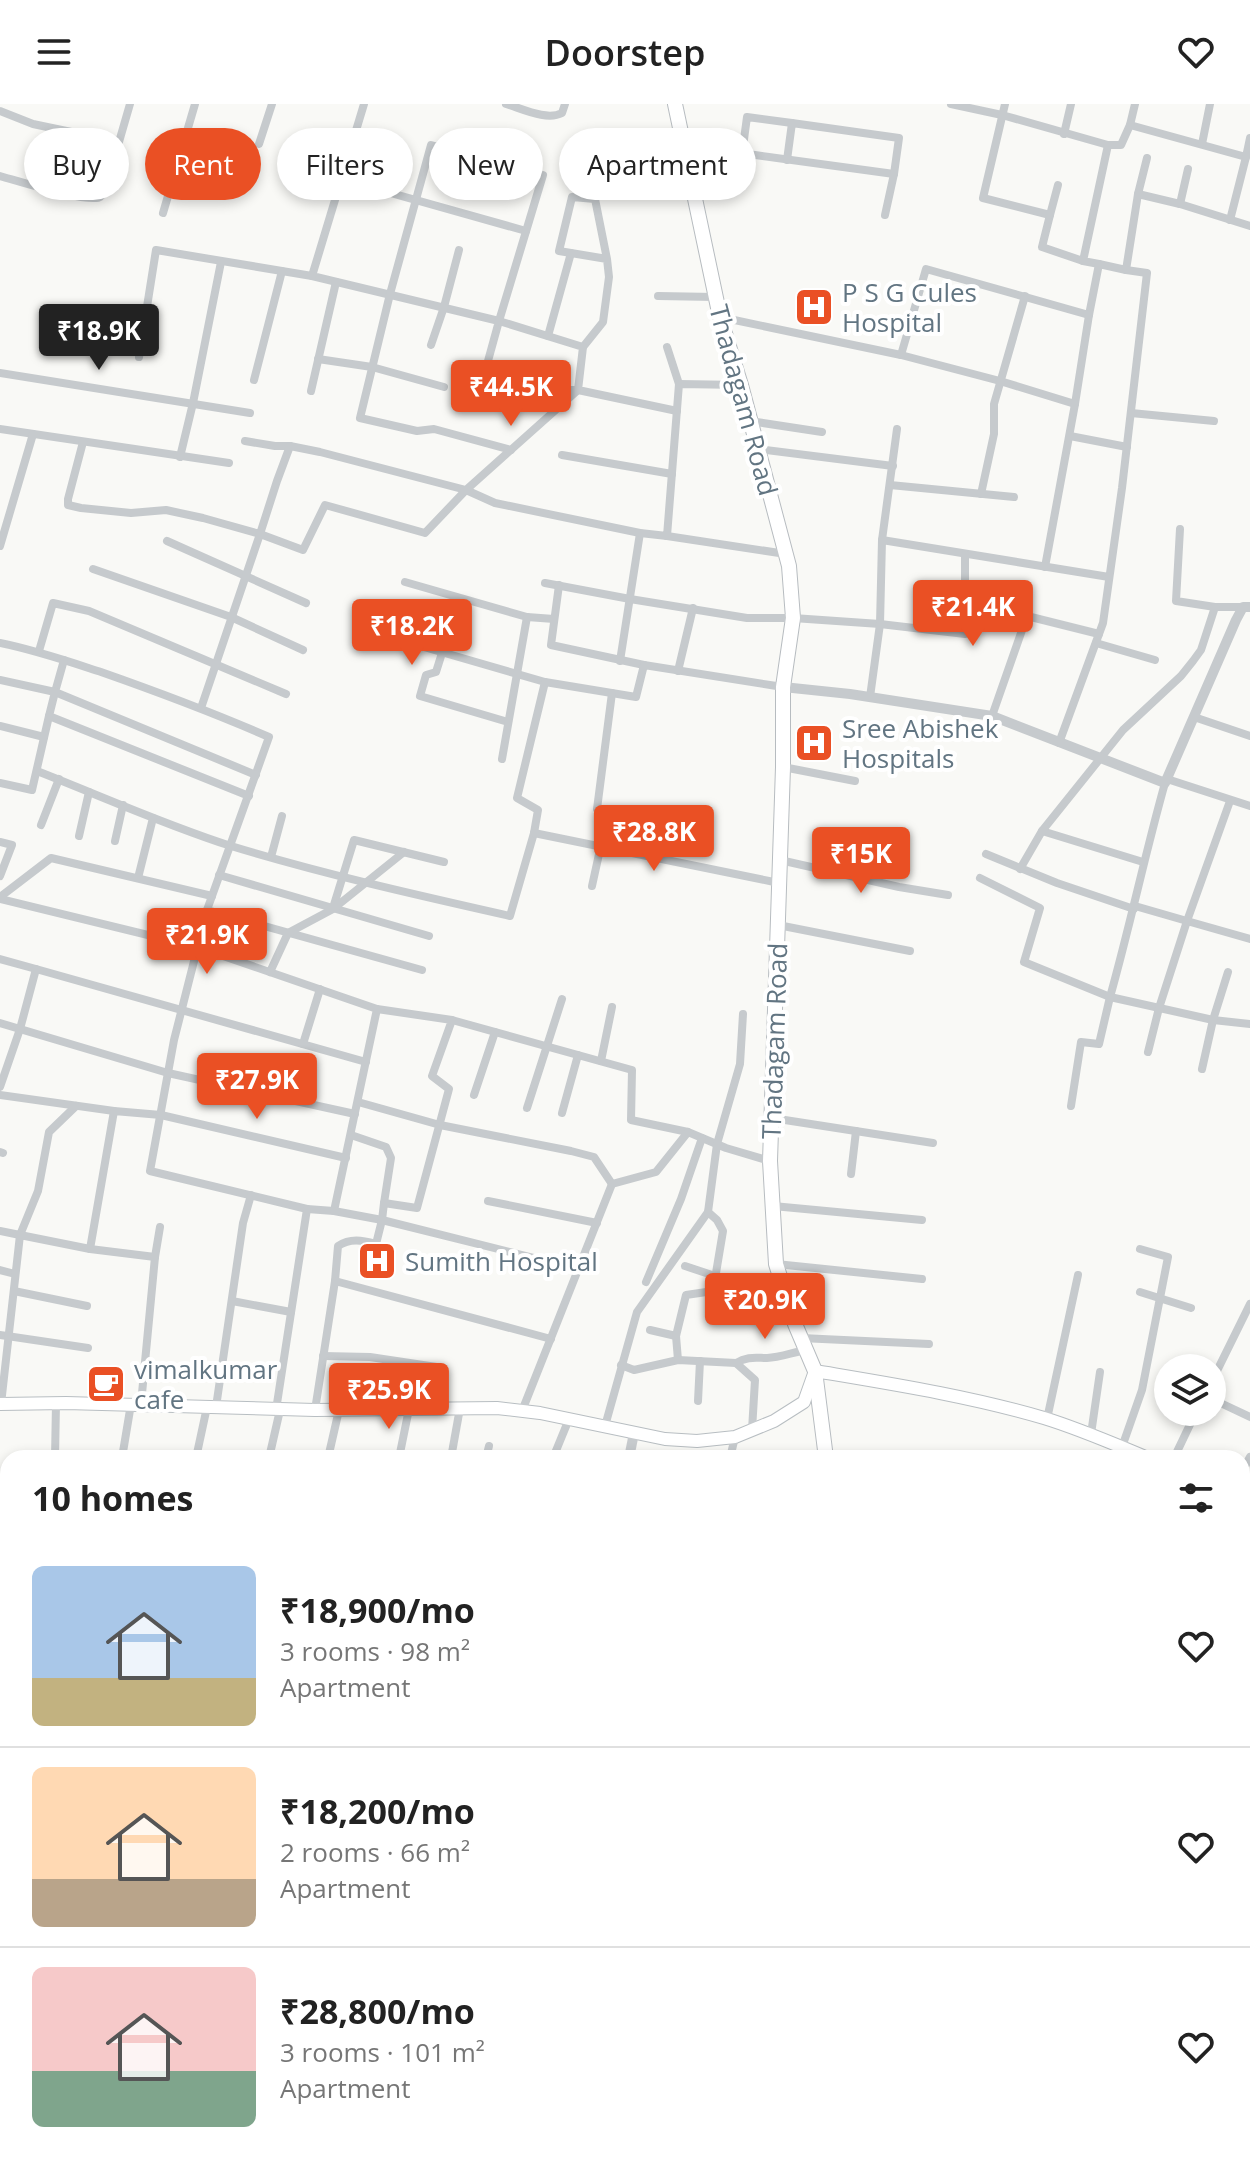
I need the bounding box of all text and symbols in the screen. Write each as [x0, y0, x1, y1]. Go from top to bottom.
text: Doorstep [545, 28, 705, 77]
icon: menu [32, 30, 76, 74]
icon: heart [1174, 30, 1218, 74]
chip: Buy [24, 128, 129, 200]
chip: Rent [145, 128, 261, 200]
chip: Filters [277, 128, 413, 200]
chip: New [429, 128, 543, 200]
chip: Apartment [559, 128, 756, 200]
place label: P S G Cules Hospital [842, 274, 977, 340]
hospital icon: P S G Cules Hospital [793, 286, 835, 328]
street label: Thadagam Road [701, 300, 787, 500]
pin: ₹18.9K [34, 304, 164, 372]
text: ₹18.9K [57, 312, 141, 348]
pin: ₹44.5K [446, 360, 576, 428]
text: ₹44.5K [469, 368, 553, 404]
pin: ₹21.4K [908, 580, 1038, 648]
text: ₹21.4K [931, 588, 1015, 624]
pin: ₹18.2K [347, 599, 477, 667]
text: ₹18.2K [370, 607, 454, 643]
place label: Sree Abishek Hospitals [842, 710, 999, 776]
hospital icon: Sree Abishek Hospitals [793, 722, 835, 764]
pin: ₹28.8K [589, 805, 719, 873]
text: ₹28.8K [612, 813, 696, 849]
pin: ₹15K [814, 827, 908, 895]
text: ₹15K [830, 835, 892, 871]
pin: ₹21.9K [142, 908, 272, 976]
text: ₹21.9K [165, 916, 249, 952]
street label: Thadagam Road [753, 942, 795, 1140]
pin: ₹27.9K [192, 1053, 322, 1121]
text: ₹27.9K [215, 1061, 299, 1097]
hospital icon: Sumith Hospital [356, 1240, 398, 1282]
place label: Sumith Hospital [405, 1243, 598, 1279]
pin: ₹20.9K [700, 1273, 830, 1341]
text: ₹20.9K [723, 1281, 807, 1317]
place label: vimalkumar cafe [134, 1351, 278, 1417]
map controls [1154, 1354, 1226, 1426]
button: layers [1154, 1354, 1226, 1426]
cafe icon: vimalkumar cafe [85, 1363, 127, 1405]
pin: ₹25.9K [324, 1363, 454, 1431]
text: ₹25.9K [347, 1371, 431, 1407]
text: 10 homes [32, 1475, 193, 1521]
icon: filters [1174, 1476, 1218, 1520]
text: ₹18,900/mo [280, 1587, 475, 1633]
icon: home [96, 1598, 192, 1694]
icon: heart [1174, 1624, 1218, 1668]
text: 3 rooms · 98 m² [280, 1633, 470, 1669]
text: Apartment [280, 1669, 411, 1705]
text: ₹18,200/mo [280, 1788, 475, 1834]
icon: home [96, 1799, 192, 1895]
icon: heart [1174, 1825, 1218, 1869]
text: 2 rooms · 66 m² [280, 1834, 470, 1870]
text: Apartment [280, 1870, 411, 1906]
text: ₹28,800/mo [280, 1988, 475, 2034]
icon: home [96, 1999, 192, 2095]
icon: heart [1174, 2025, 1218, 2069]
text: 3 rooms · 101 m² [280, 2034, 485, 2070]
text: Apartment [280, 2070, 411, 2106]

